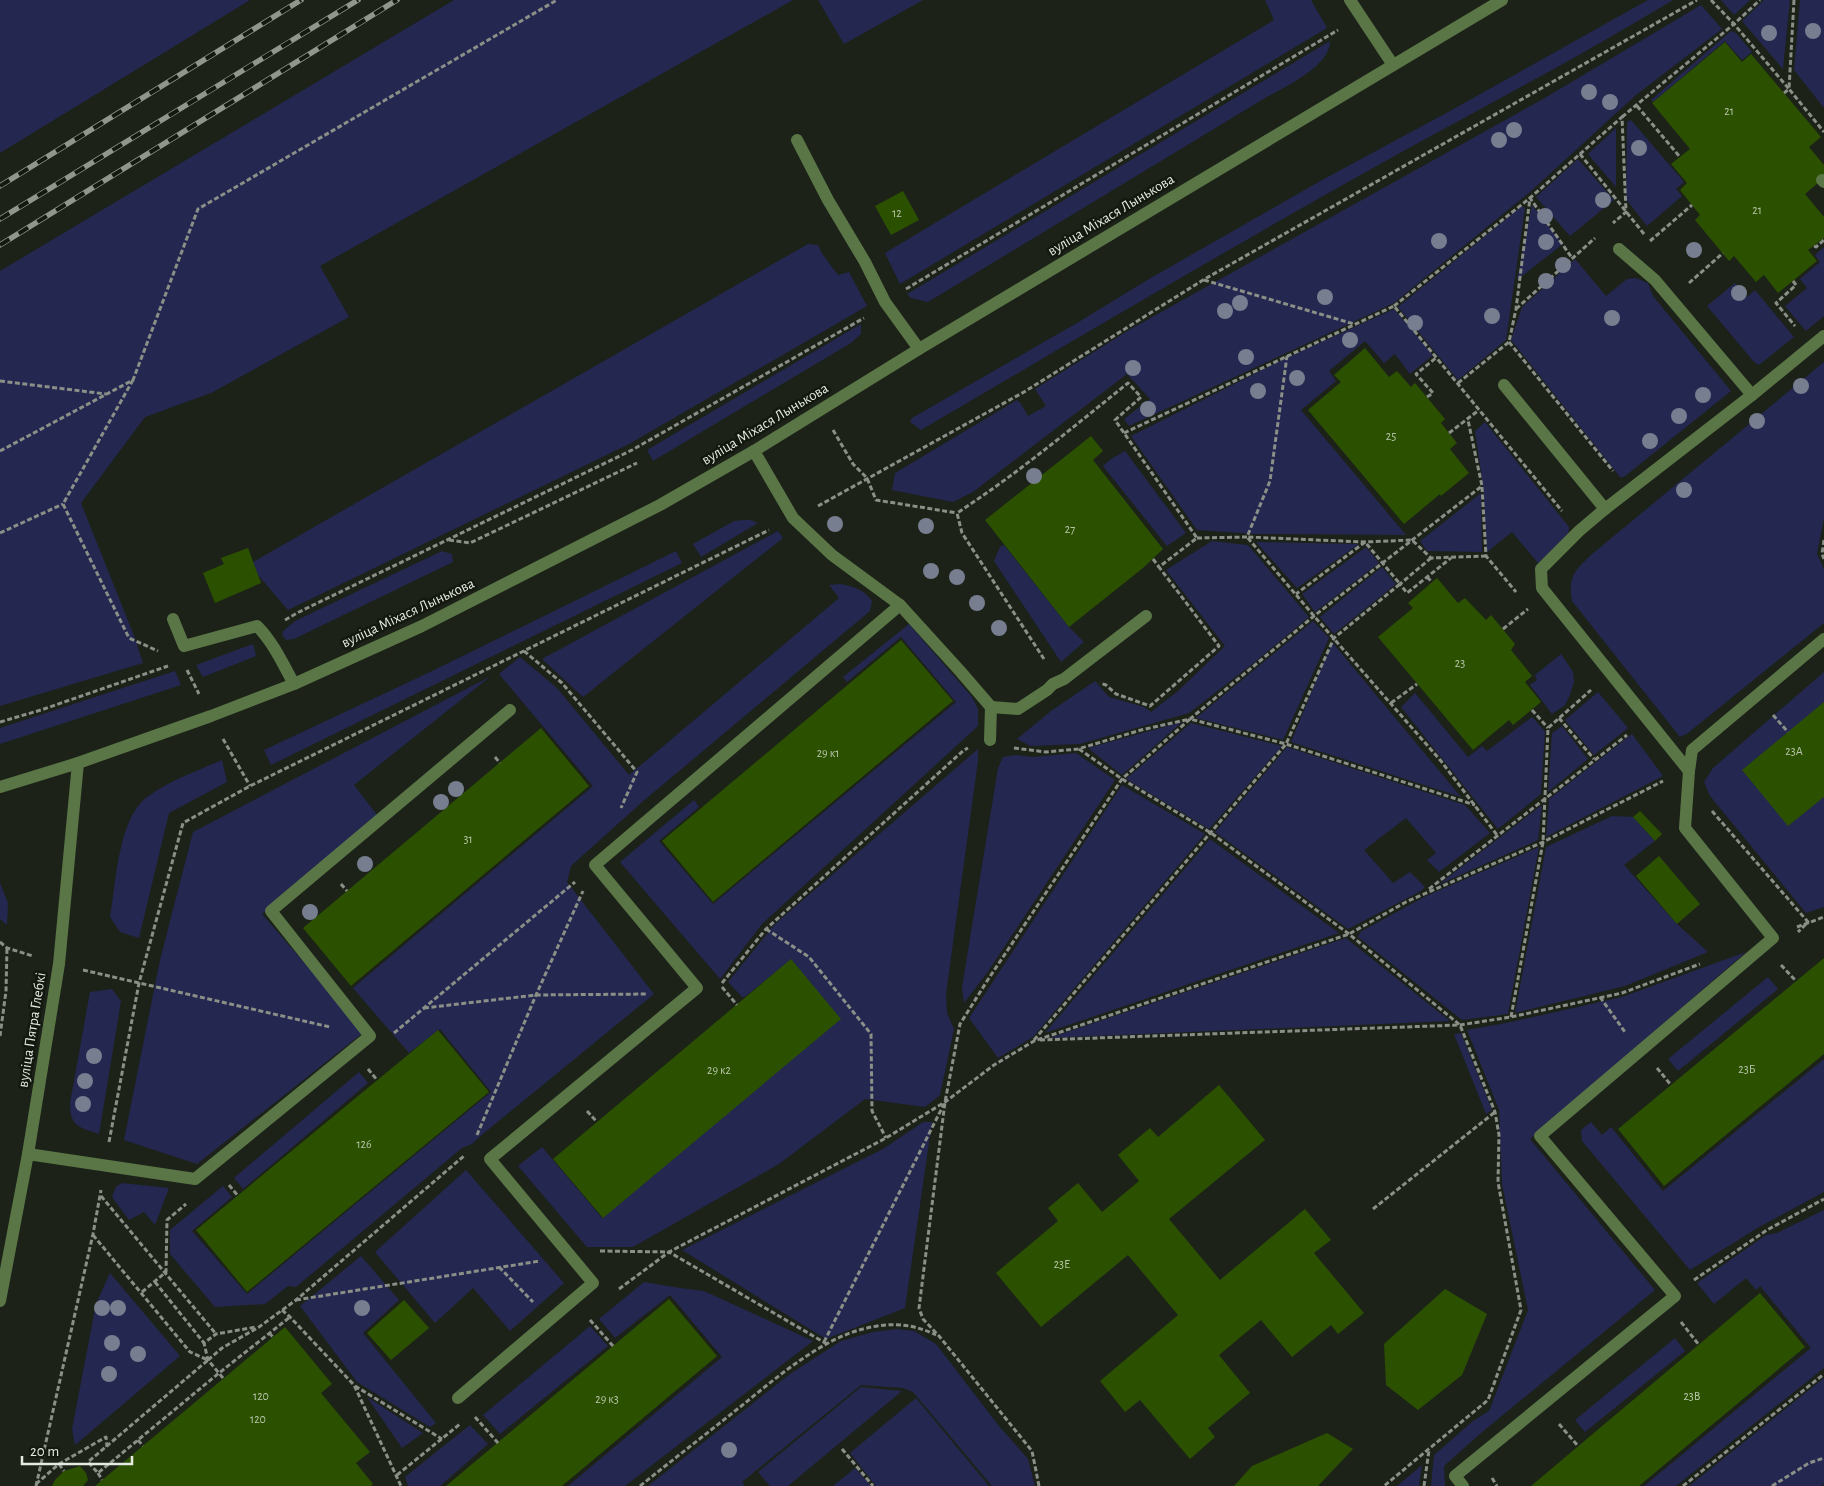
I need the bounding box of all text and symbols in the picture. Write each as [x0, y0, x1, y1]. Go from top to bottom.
house number: 21 [1724, 105, 1734, 117]
street label: вуліца Міхася Лынькова [1045, 171, 1177, 259]
house number: 21 [1752, 204, 1762, 216]
house number: 12 [892, 207, 902, 219]
street label: вуліца Міхася Лынькова [699, 380, 831, 468]
house number: 25 [1386, 430, 1396, 442]
house number: 27 [1065, 523, 1075, 535]
street label: вуліца Міхася Лынькова [339, 576, 477, 650]
house number: 23 [1455, 657, 1465, 669]
house number: 23А [1785, 745, 1803, 757]
house number: 29 к1 [817, 747, 839, 759]
house number: 31 [463, 833, 473, 845]
street label: вуліца Пятра Глебкі [15, 971, 49, 1089]
house number: 23Б [1738, 1063, 1756, 1075]
house number: 29 к2 [707, 1064, 732, 1076]
house number: 126 [356, 1138, 372, 1150]
house number: 23Е [1054, 1258, 1070, 1270]
house number: 120 [253, 1390, 269, 1402]
house number: 23В [1683, 1390, 1701, 1402]
house number: 29 к3 [595, 1393, 619, 1405]
house number: 120 [250, 1413, 266, 1425]
scale bar [22, 1434, 132, 1466]
text: 20 m [30, 1444, 59, 1459]

